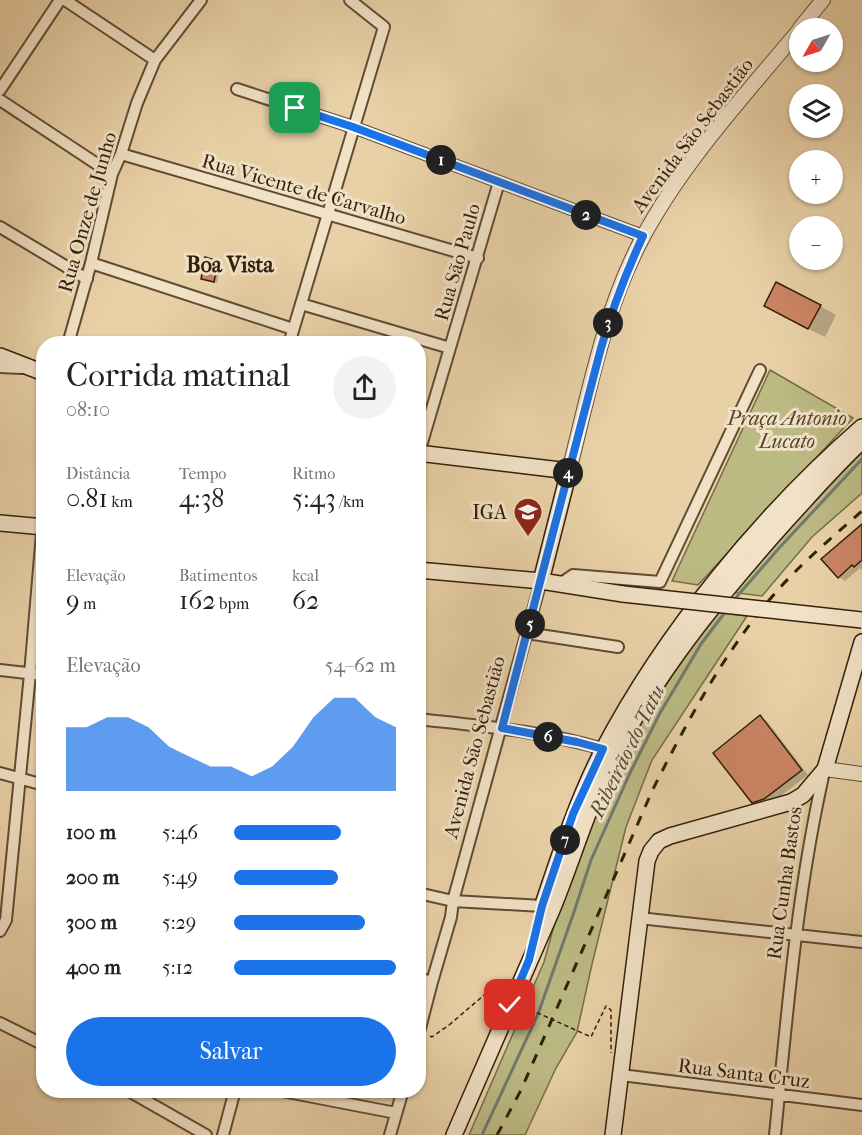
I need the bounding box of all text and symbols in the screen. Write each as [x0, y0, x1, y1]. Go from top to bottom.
north arrow [789, 18, 843, 72]
map controls [789, 18, 843, 270]
street label: Avenida São Sebastião [626, 53, 758, 218]
pin [269, 82, 320, 133]
button: layers [789, 84, 843, 138]
icon: arrive [278, 91, 311, 124]
street label: Rua Onze de Junho [54, 129, 121, 295]
pin: 1 [426, 145, 456, 175]
street label: Rua Vicente de Carvalho [199, 149, 409, 230]
text: 1 [438, 150, 444, 169]
button: + [789, 150, 843, 204]
pin: 2 [571, 200, 601, 230]
street label: Rua São Paulo [430, 201, 485, 323]
text: 2 [582, 205, 590, 224]
button: − [789, 216, 843, 270]
district label: Boa Vista [186, 252, 274, 278]
pin: 3 [593, 308, 623, 338]
text: 3 [605, 313, 611, 332]
text: Corrida matinal [66, 356, 290, 395]
button: share [333, 356, 396, 419]
text: 08:10 [66, 398, 110, 421]
park label: Praça Antonio Lucato [726, 407, 847, 453]
pin: 4 [553, 458, 583, 488]
text: 4 [563, 463, 573, 482]
text: Distância [66, 464, 130, 483]
text: Tempo [179, 464, 226, 483]
text: Ritmo [292, 464, 335, 483]
text: 0.81 [66, 483, 108, 514]
text: 4:38 [179, 483, 224, 514]
text: 5:43 [292, 483, 336, 514]
text: km [108, 492, 133, 511]
text: /km [336, 492, 364, 511]
school or university icon: IGA [512, 496, 544, 538]
place label: IGA [472, 501, 508, 524]
text: Elevação [66, 566, 126, 585]
text: Batimentos [179, 566, 257, 585]
text: kcal [292, 566, 319, 585]
text: 9 [66, 585, 80, 616]
text: 162 [179, 585, 216, 616]
text: 62 [292, 585, 319, 616]
text: m [80, 594, 96, 613]
text: bpm [216, 594, 249, 613]
pin: 5 [515, 609, 545, 639]
text: 5 [527, 614, 533, 633]
text: Elevação [66, 654, 141, 677]
text: 54–62 m [325, 654, 396, 677]
street label: Avenida São Sebastião [439, 654, 510, 842]
water label: Ribeirão do Tatu [584, 681, 669, 823]
pin: 6 [533, 722, 563, 752]
text: 6 [544, 727, 552, 746]
street label: Rua Cunha Bastos [762, 805, 807, 961]
text: 100 m [66, 821, 116, 844]
text: 5:46 [162, 821, 198, 844]
pin: 7 [550, 825, 580, 855]
text: 7 [561, 830, 569, 849]
text: 200 m [66, 866, 119, 889]
text: 5:49 [162, 866, 198, 889]
text: 300 m [66, 911, 117, 934]
text: 5:29 [162, 911, 196, 934]
text: 400 m [66, 956, 121, 979]
text: 5:12 [162, 956, 193, 979]
pin [484, 979, 535, 1030]
icon: check [493, 988, 526, 1021]
button: Salvar [66, 1017, 396, 1086]
street label: Rua Santa Cruz [677, 1054, 811, 1093]

